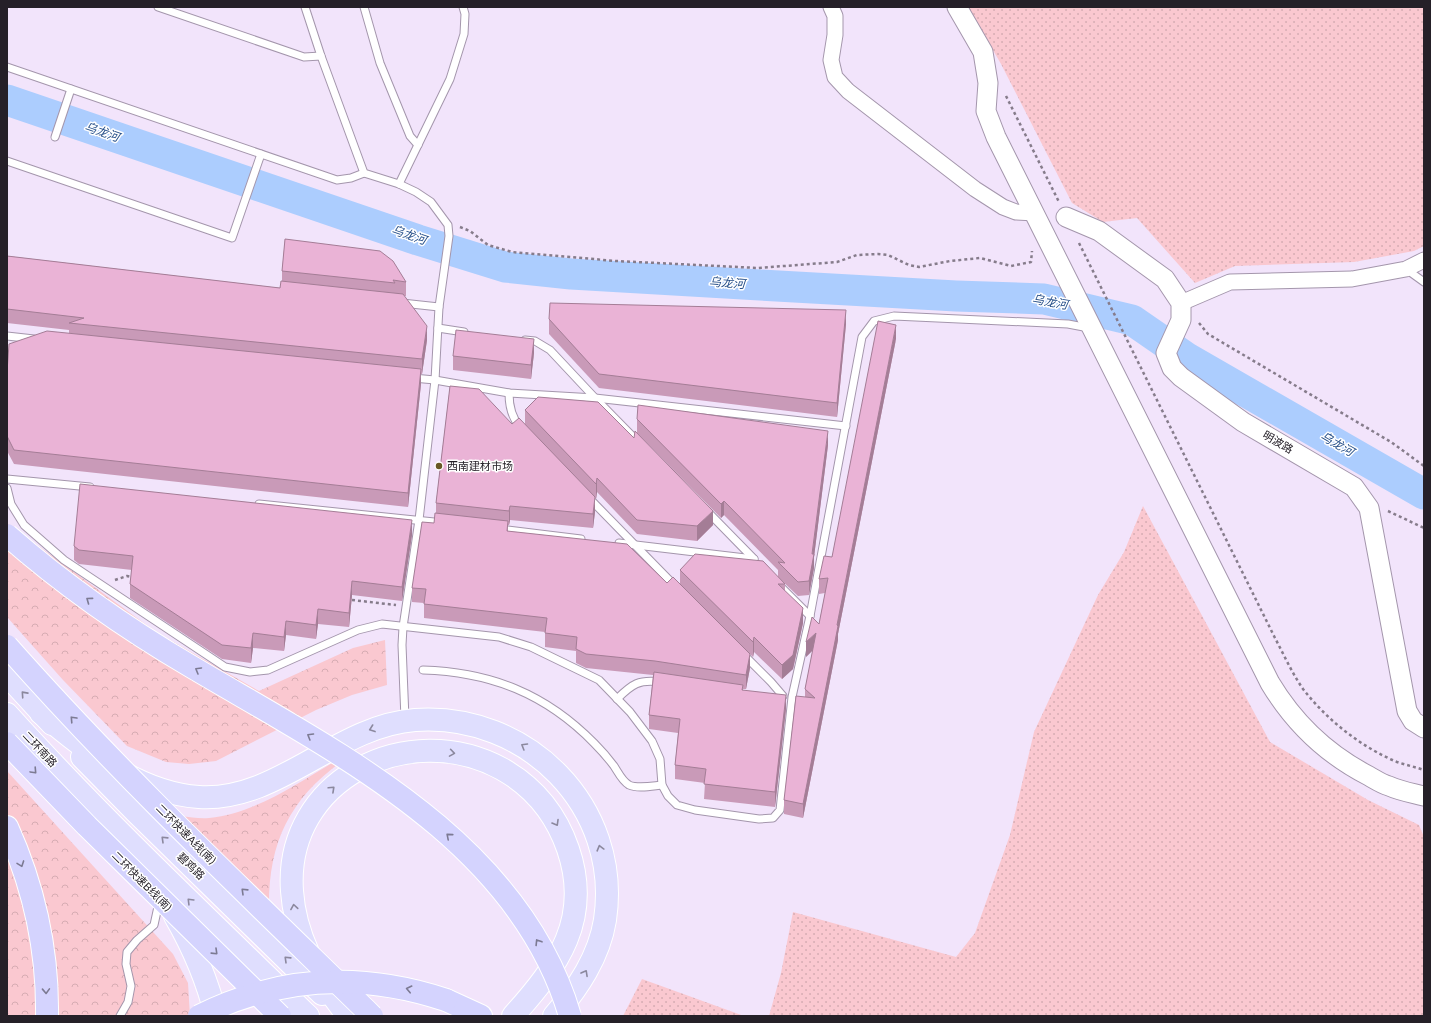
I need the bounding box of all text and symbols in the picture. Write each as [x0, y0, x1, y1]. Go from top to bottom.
water label: 乌龙河 [83, 119, 124, 145]
water label: 乌龙河 [390, 222, 431, 248]
water label: 乌龙河 [709, 274, 748, 291]
water label: 乌龙河 [1031, 291, 1071, 312]
street label: 明波路 [1261, 428, 1296, 455]
water label: 乌龙河 [1318, 428, 1358, 460]
place label: 西南建材市场 [447, 459, 513, 472]
marker: 西南建材市场 [434, 461, 444, 471]
one-way arrow [86, 597, 93, 604]
one-way arrow [195, 668, 202, 675]
one-way arrow [21, 691, 29, 699]
one-way arrow [71, 716, 78, 724]
one-way arrow [368, 725, 375, 733]
street label: 二环南路 [21, 728, 60, 769]
one-way arrow [307, 733, 314, 740]
one-way arrow [521, 744, 528, 751]
one-way arrow [449, 748, 455, 757]
one-way arrow [29, 766, 36, 774]
one-way arrow [327, 786, 335, 794]
street label: 二环快速A线(南) [154, 801, 219, 866]
one-way arrow [552, 818, 559, 826]
one-way arrow [447, 834, 454, 841]
one-way arrow [161, 836, 169, 844]
one-way arrow [596, 844, 605, 851]
street label: 二环快速B线(南) [110, 848, 175, 913]
street label: 碧鸡路 [175, 850, 208, 882]
one-way arrow [17, 860, 25, 867]
one-way arrow [241, 888, 249, 896]
one-way arrow [187, 898, 195, 905]
one-way arrow [290, 904, 299, 910]
one-way arrow [535, 939, 542, 946]
one-way arrow [210, 947, 218, 955]
one-way arrow [284, 957, 292, 964]
one-way arrow [581, 970, 588, 977]
one-way arrow [405, 986, 412, 994]
one-way arrow [42, 988, 50, 994]

